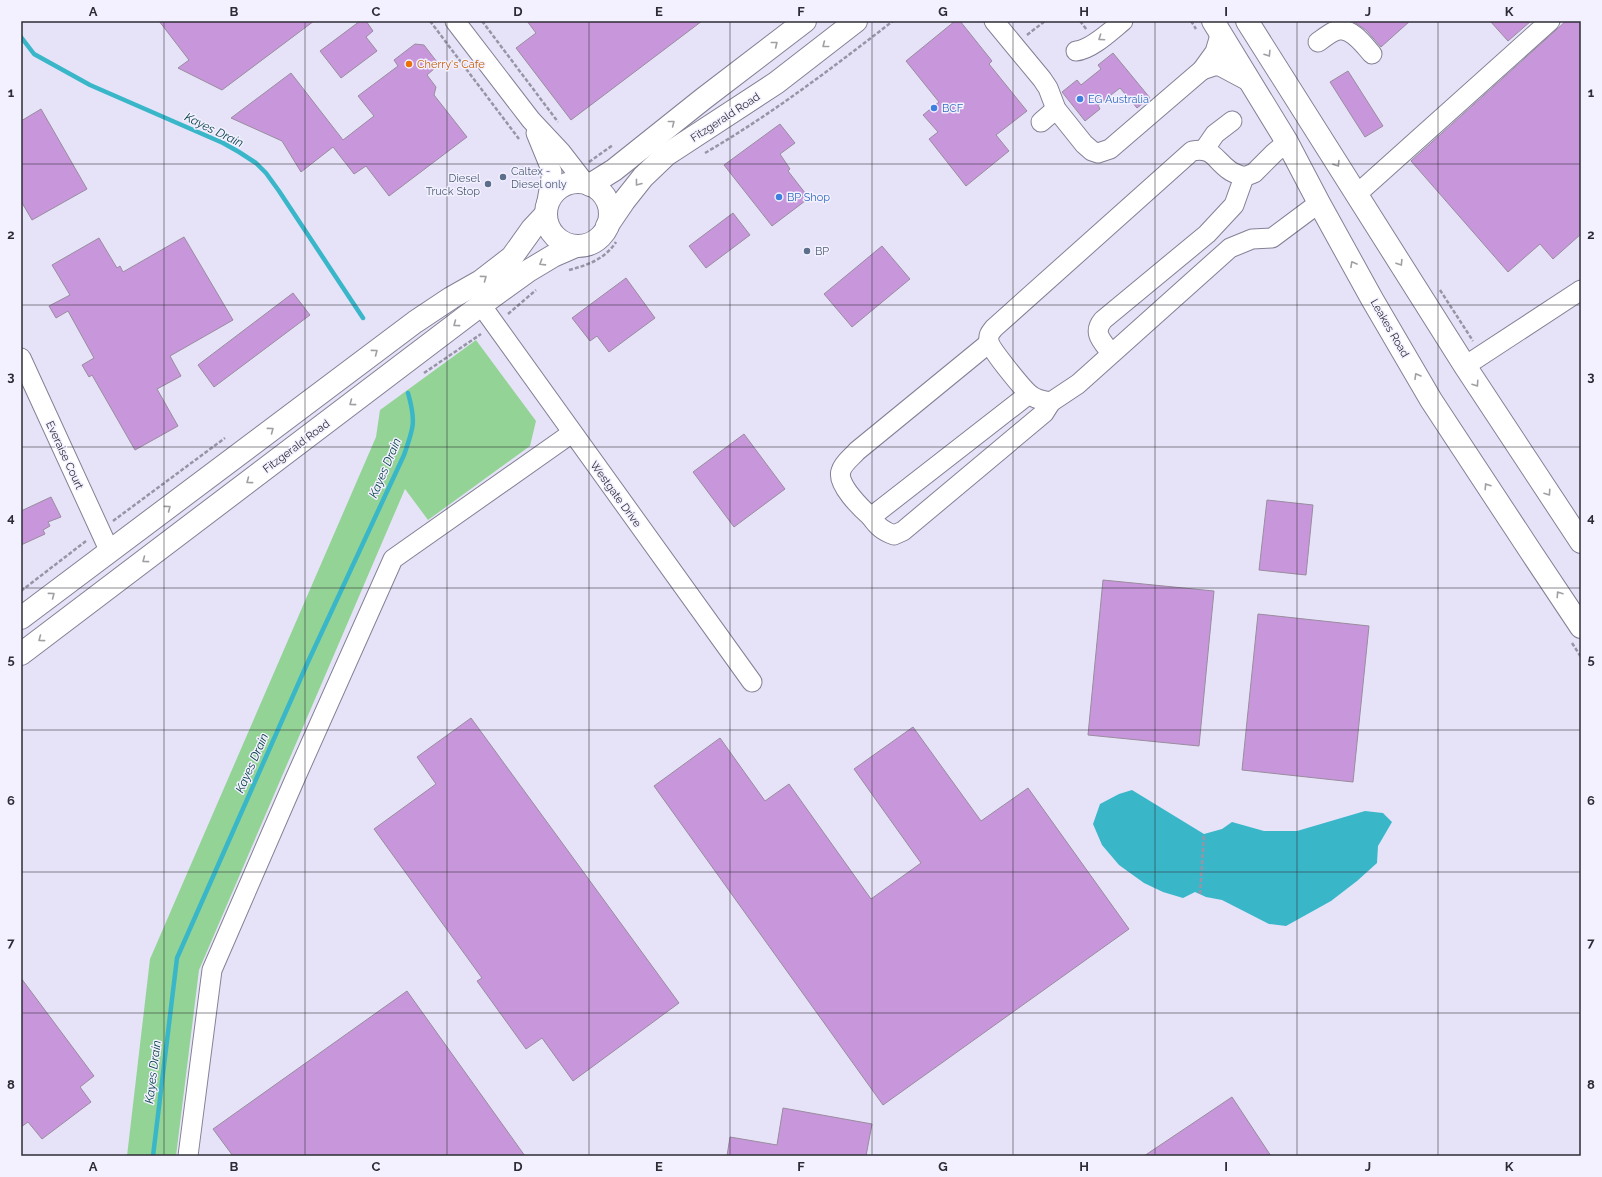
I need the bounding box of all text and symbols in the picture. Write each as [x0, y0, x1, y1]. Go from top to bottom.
text: A [89, 4, 98, 19]
text: B [230, 4, 239, 19]
text: C [372, 4, 381, 19]
text: D [513, 4, 523, 19]
text: E [655, 4, 663, 19]
text: F [797, 4, 805, 19]
text: G [938, 4, 948, 19]
text: H [1079, 4, 1089, 19]
text: I [1224, 4, 1228, 19]
text: J [1365, 4, 1371, 19]
text: K [1505, 4, 1514, 19]
one-way arrow [1098, 33, 1105, 41]
one-way arrow [822, 40, 829, 47]
one-way arrow [770, 41, 777, 48]
one-way arrow [1263, 49, 1270, 56]
place label: Cherry's Cafe [417, 58, 485, 71]
marker: Cherry's Cafe [404, 59, 414, 69]
text: 1 [8, 85, 15, 100]
text: 1 [1588, 85, 1595, 100]
street label: Fitzgerald Road [688, 90, 762, 145]
place label: EG Australia [1088, 93, 1149, 106]
marker: EG Australia [1075, 94, 1085, 104]
place label: BCF [942, 102, 964, 115]
marker: BCF [929, 103, 939, 113]
water label: Kayes Drain [182, 110, 246, 150]
one-way arrow [668, 121, 675, 128]
one-way arrow [1333, 159, 1340, 166]
place label: Caltex - Diesel only [511, 165, 567, 191]
place label: Diesel Truck Stop [426, 172, 480, 198]
marker: Caltex - Diesel only [498, 172, 508, 182]
one-way arrow [636, 178, 643, 185]
marker: Diesel Truck Stop [483, 179, 493, 189]
place label: BP Shop [787, 191, 830, 204]
marker: BP Shop [774, 192, 784, 202]
text: 2 [7, 227, 15, 242]
text: 2 [1587, 227, 1595, 242]
place label: BP [815, 245, 829, 258]
marker: BP [802, 246, 812, 256]
one-way arrow [539, 258, 546, 265]
one-way arrow [1395, 258, 1402, 265]
one-way arrow [1350, 260, 1357, 268]
one-way arrow [480, 275, 487, 282]
street label: Leakes Road [1368, 297, 1412, 360]
one-way arrow [453, 319, 460, 326]
one-way arrow [371, 350, 378, 357]
text: 3 [7, 369, 15, 384]
text: 3 [1587, 369, 1595, 384]
one-way arrow [1415, 373, 1422, 380]
one-way arrow [1472, 380, 1479, 387]
one-way arrow [350, 398, 357, 405]
street label: Fitzgerald Road [260, 417, 332, 476]
street label: Everaise Court [43, 419, 86, 492]
one-way arrow [267, 428, 274, 435]
water label: Kayes Drain [366, 436, 404, 500]
street label: Westgate Drive [587, 459, 644, 530]
one-way arrow [246, 477, 253, 484]
one-way arrow [1484, 483, 1492, 490]
one-way arrow [1543, 488, 1550, 495]
one-way arrow [163, 506, 170, 513]
text: 4 [7, 510, 15, 525]
text: 4 [1587, 510, 1595, 525]
one-way arrow [143, 555, 150, 562]
one-way arrow [1556, 591, 1564, 598]
one-way arrow [48, 593, 55, 600]
one-way arrow [38, 635, 45, 642]
text: 5 [7, 652, 15, 667]
text: 5 [1587, 652, 1595, 667]
water label: Kayes Drain [233, 731, 271, 795]
text: 6 [7, 793, 15, 808]
text: 6 [1587, 793, 1595, 808]
text: 7 [7, 935, 15, 950]
text: 7 [1587, 935, 1595, 950]
water label: Kayes Drain [142, 1039, 164, 1104]
text: 8 [7, 1077, 15, 1092]
text: 8 [1587, 1077, 1595, 1092]
text: A [89, 1159, 98, 1174]
text: B [230, 1159, 239, 1174]
text: C [372, 1159, 381, 1174]
text: D [513, 1159, 523, 1174]
text: E [655, 1159, 663, 1174]
text: F [797, 1159, 805, 1174]
text: G [938, 1159, 948, 1174]
text: H [1079, 1159, 1089, 1174]
text: I [1224, 1159, 1228, 1174]
text: J [1365, 1159, 1371, 1174]
text: K [1505, 1159, 1514, 1174]

